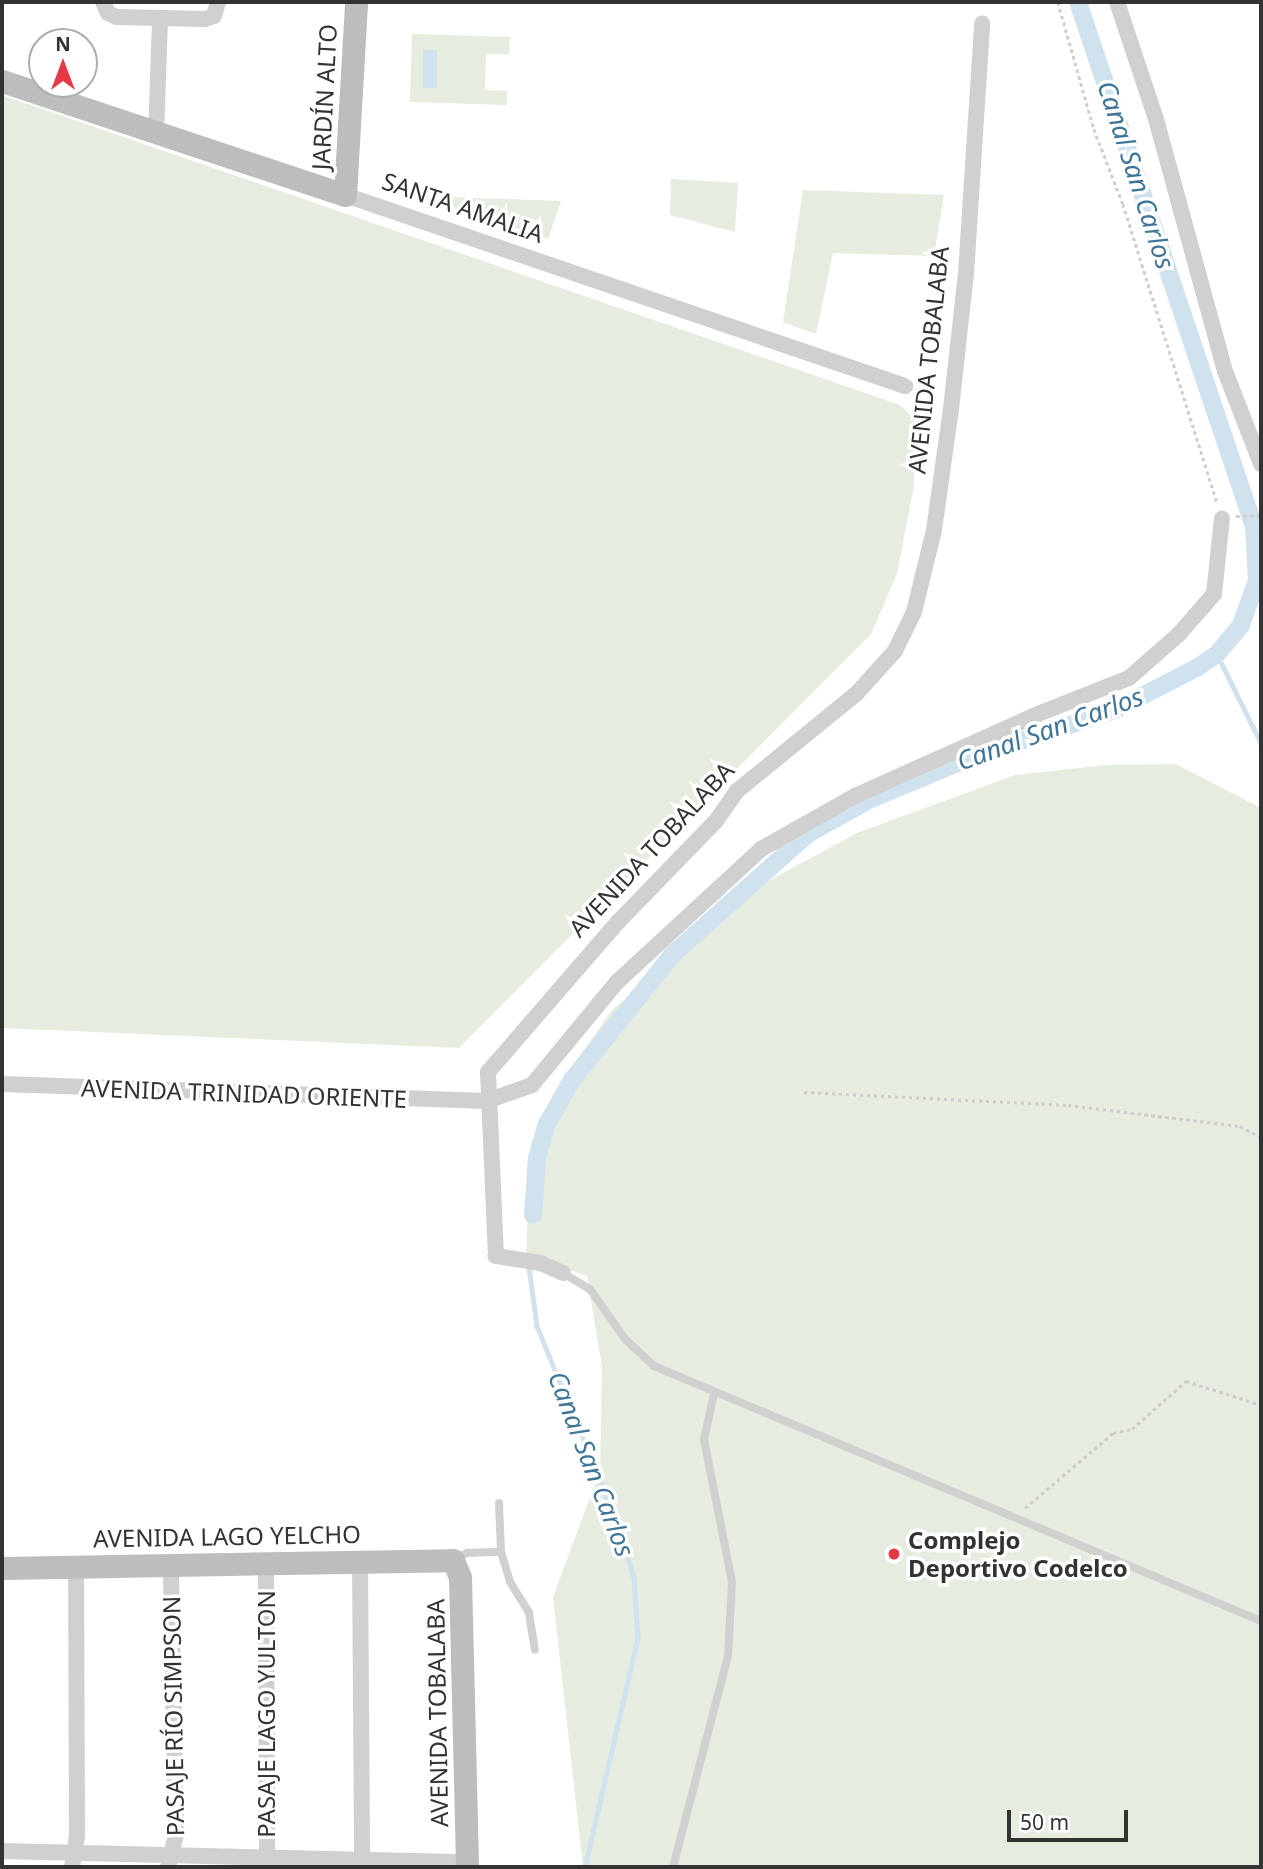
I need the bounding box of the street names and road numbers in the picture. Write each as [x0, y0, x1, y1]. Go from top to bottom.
street label: JARDÍN ALTO [306, 23, 342, 171]
street label: SANTA AMALIA [379, 166, 547, 248]
street label: AVENIDA TOBALABA [902, 245, 954, 475]
street label: AVENIDA TOBALABA [563, 756, 739, 942]
street label: AVENIDA TRINIDAD ORIENTE [81, 1073, 407, 1113]
street label: AVENIDA LAGO YELCHO [93, 1519, 361, 1553]
street label: PASAJE LAGO YULTON [252, 1590, 280, 1838]
street label: PASAJE RÍO SIMPSON [157, 1596, 189, 1836]
street label: AVENIDA TOBALABA [421, 1599, 453, 1827]

